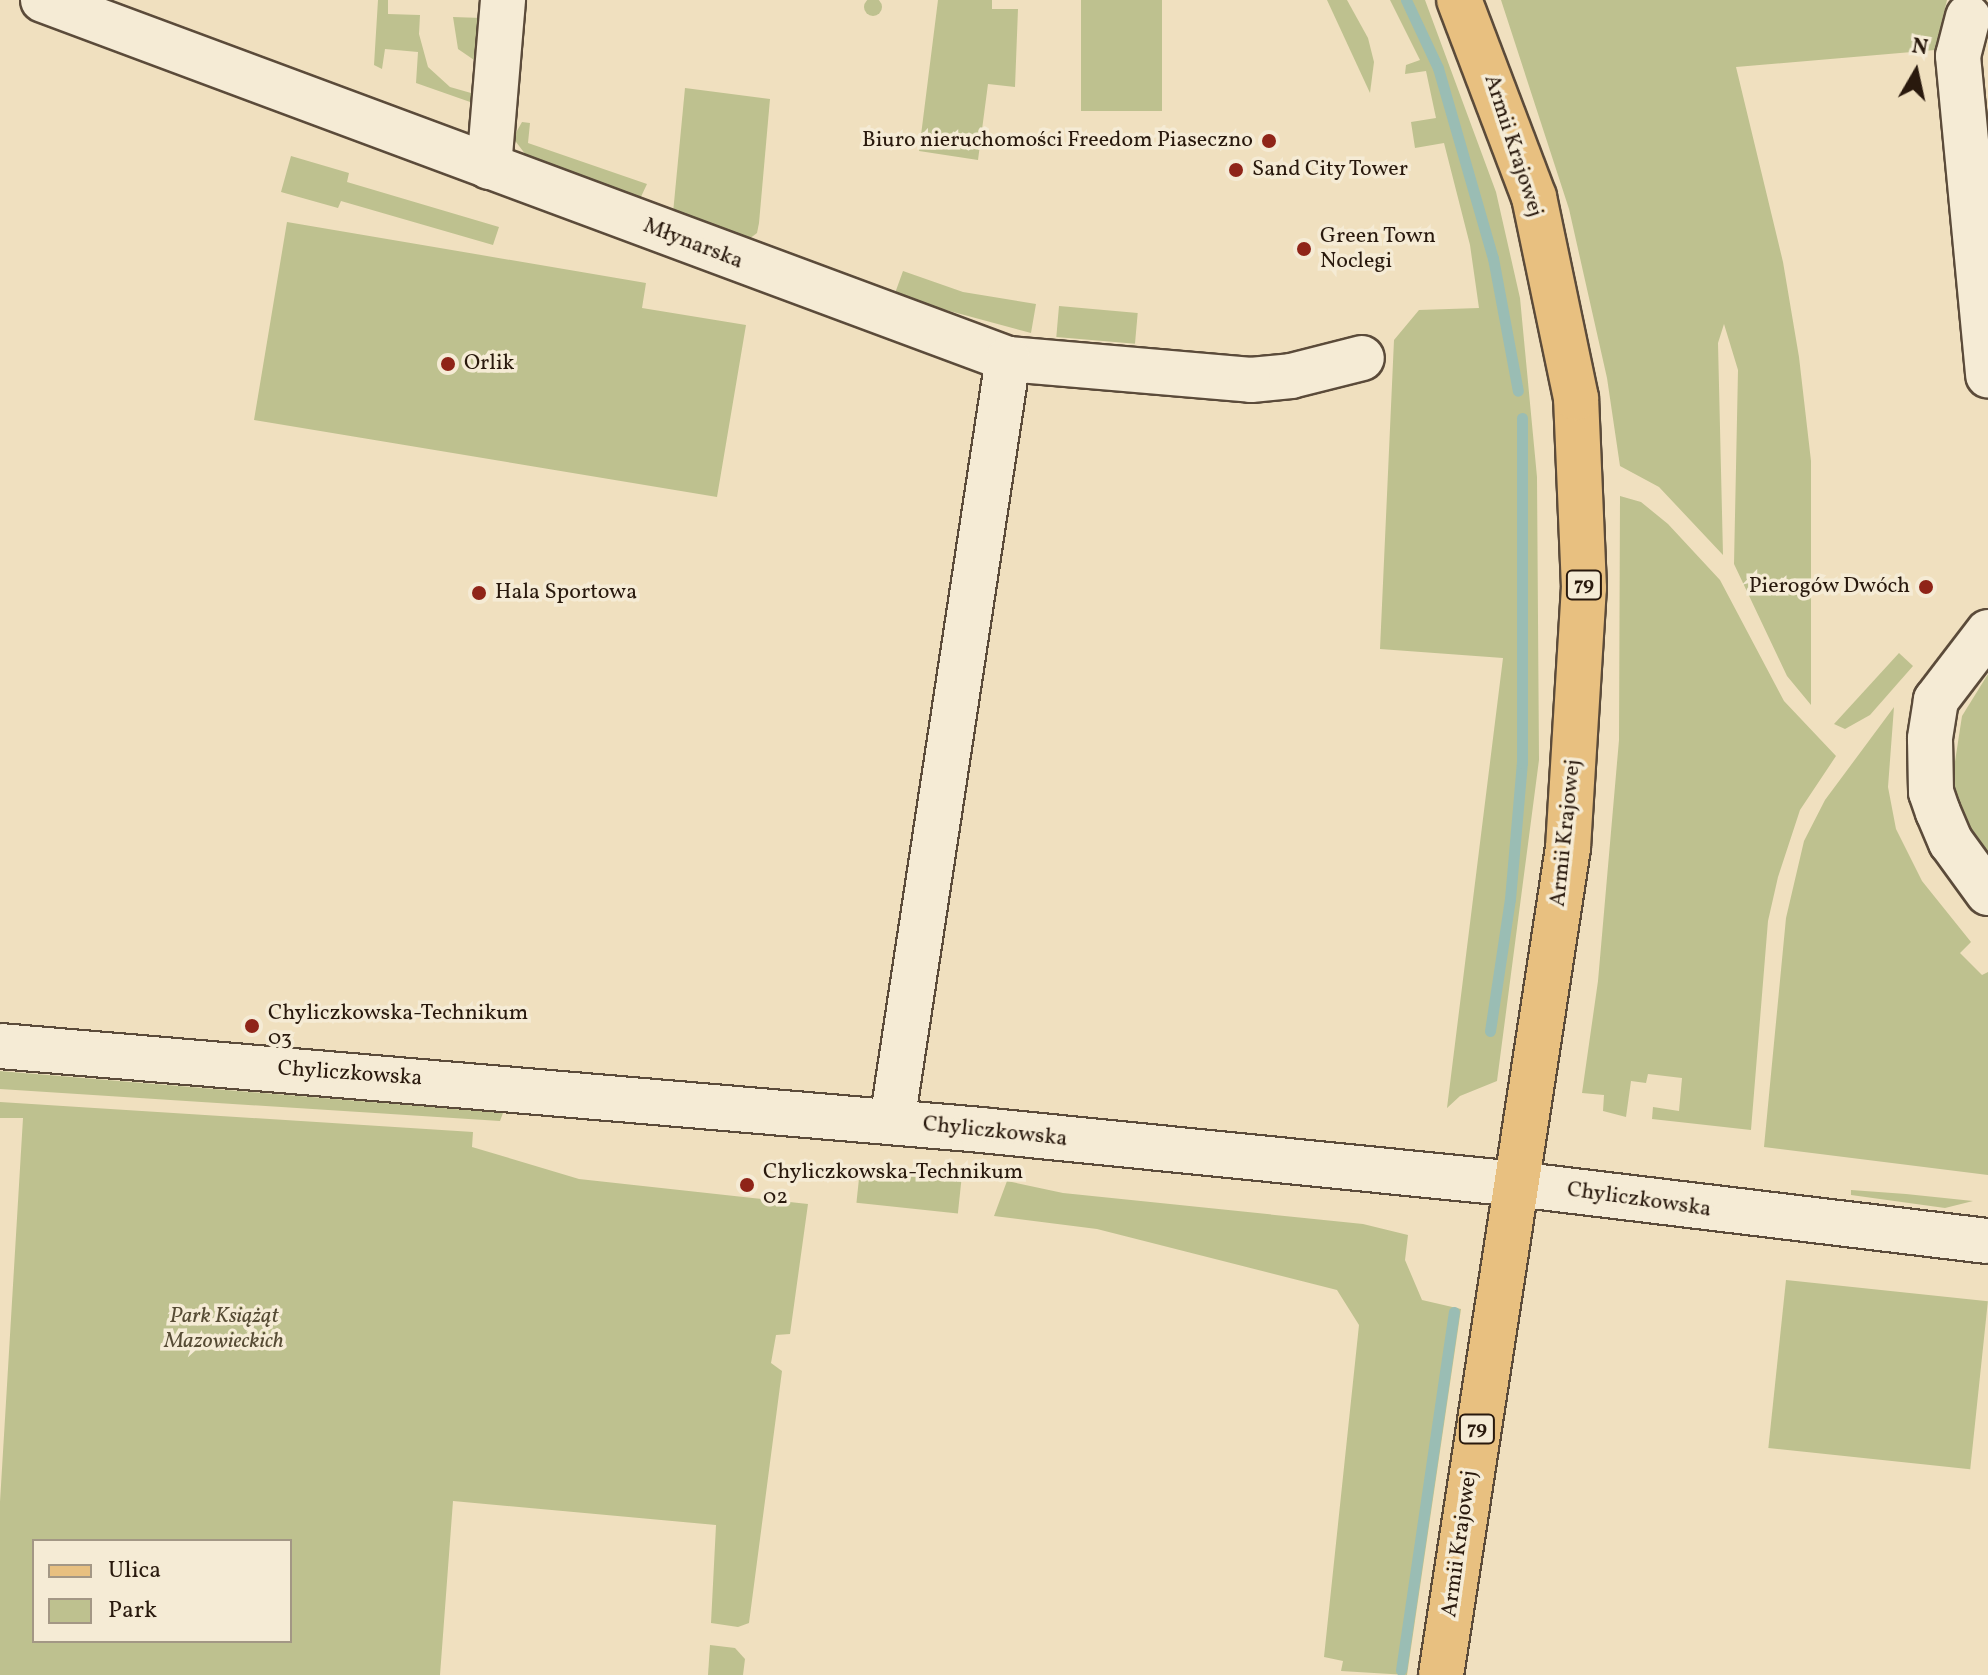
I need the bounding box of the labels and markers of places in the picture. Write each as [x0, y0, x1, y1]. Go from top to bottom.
place label: Biuro nieruchomości Freedom Piaseczno [862, 128, 1253, 154]
marker: Biuro nieruchomości Freedom Piaseczno [1260, 132, 1278, 150]
place label: Sand City Tower [1252, 157, 1409, 183]
marker: Sand City Tower [1227, 161, 1245, 179]
place label: Green Town Noclegi [1320, 223, 1437, 274]
marker: Green Town Noclegi [1295, 240, 1313, 258]
place label: Orlik [464, 351, 514, 377]
marker: Orlik [439, 355, 457, 373]
place label: Pierogów Dwóch [1748, 574, 1910, 600]
marker: Pierogów Dwóch [1917, 578, 1935, 596]
place label: Hala Sportowa [495, 580, 637, 606]
marker: Hala Sportowa [470, 584, 488, 602]
place label: Chyliczkowska-Technikum 03 [268, 1000, 528, 1052]
marker: Chyliczkowska-Technikum 03 [243, 1017, 261, 1035]
place label: Chyliczkowska-Technikum 02 [763, 1159, 1023, 1210]
marker: Chyliczkowska-Technikum 02 [738, 1176, 756, 1194]

